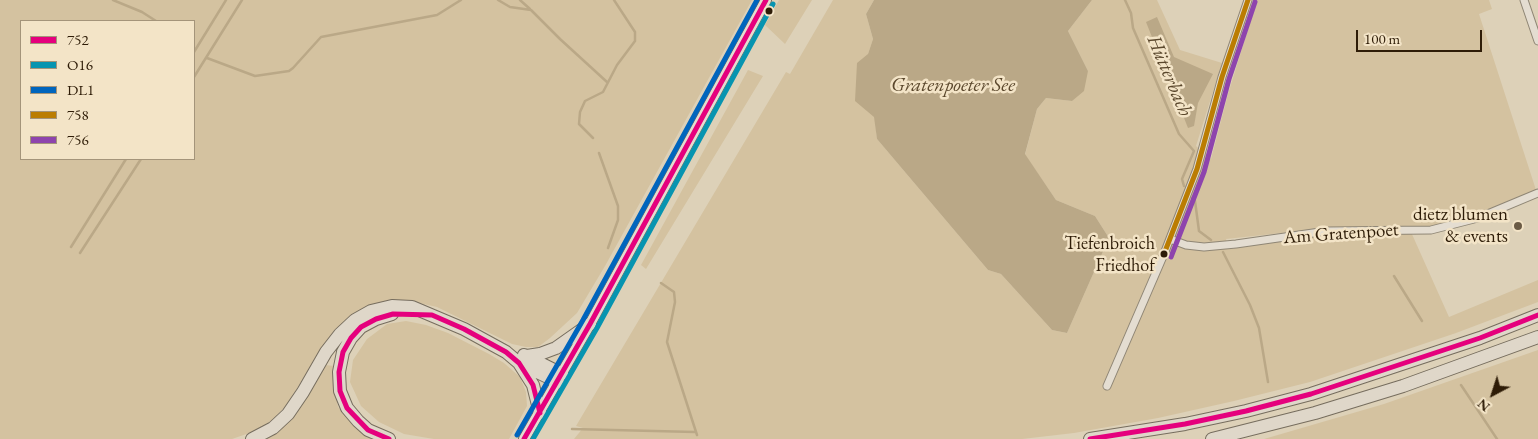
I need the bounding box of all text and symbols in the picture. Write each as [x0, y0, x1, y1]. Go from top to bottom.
unlabelled marker [764, 6, 774, 16]
legend [20, 20, 195, 160]
scale bar [1358, 20, 1484, 52]
text: 100 m [1364, 29, 1400, 48]
text: 752 [67, 30, 89, 49]
water label: Hütterbach [1141, 32, 1197, 120]
text: O16 [67, 55, 93, 74]
water label: Gratenpoeter See [891, 74, 1015, 98]
text: DL1 [67, 80, 94, 99]
text: 758 [67, 105, 89, 124]
text: 756 [67, 130, 89, 149]
place label: dietz blumen & events [1413, 204, 1508, 248]
street label: Am Gratenpoet [1283, 219, 1399, 249]
marker: dietz blumen & events [1512, 220, 1524, 232]
place label: Tiefenbroich Friedhof [1065, 233, 1155, 276]
marker: Tiefenbroich Friedhof [1159, 249, 1169, 259]
north arrow [1468, 369, 1518, 419]
text: N [1473, 395, 1493, 416]

